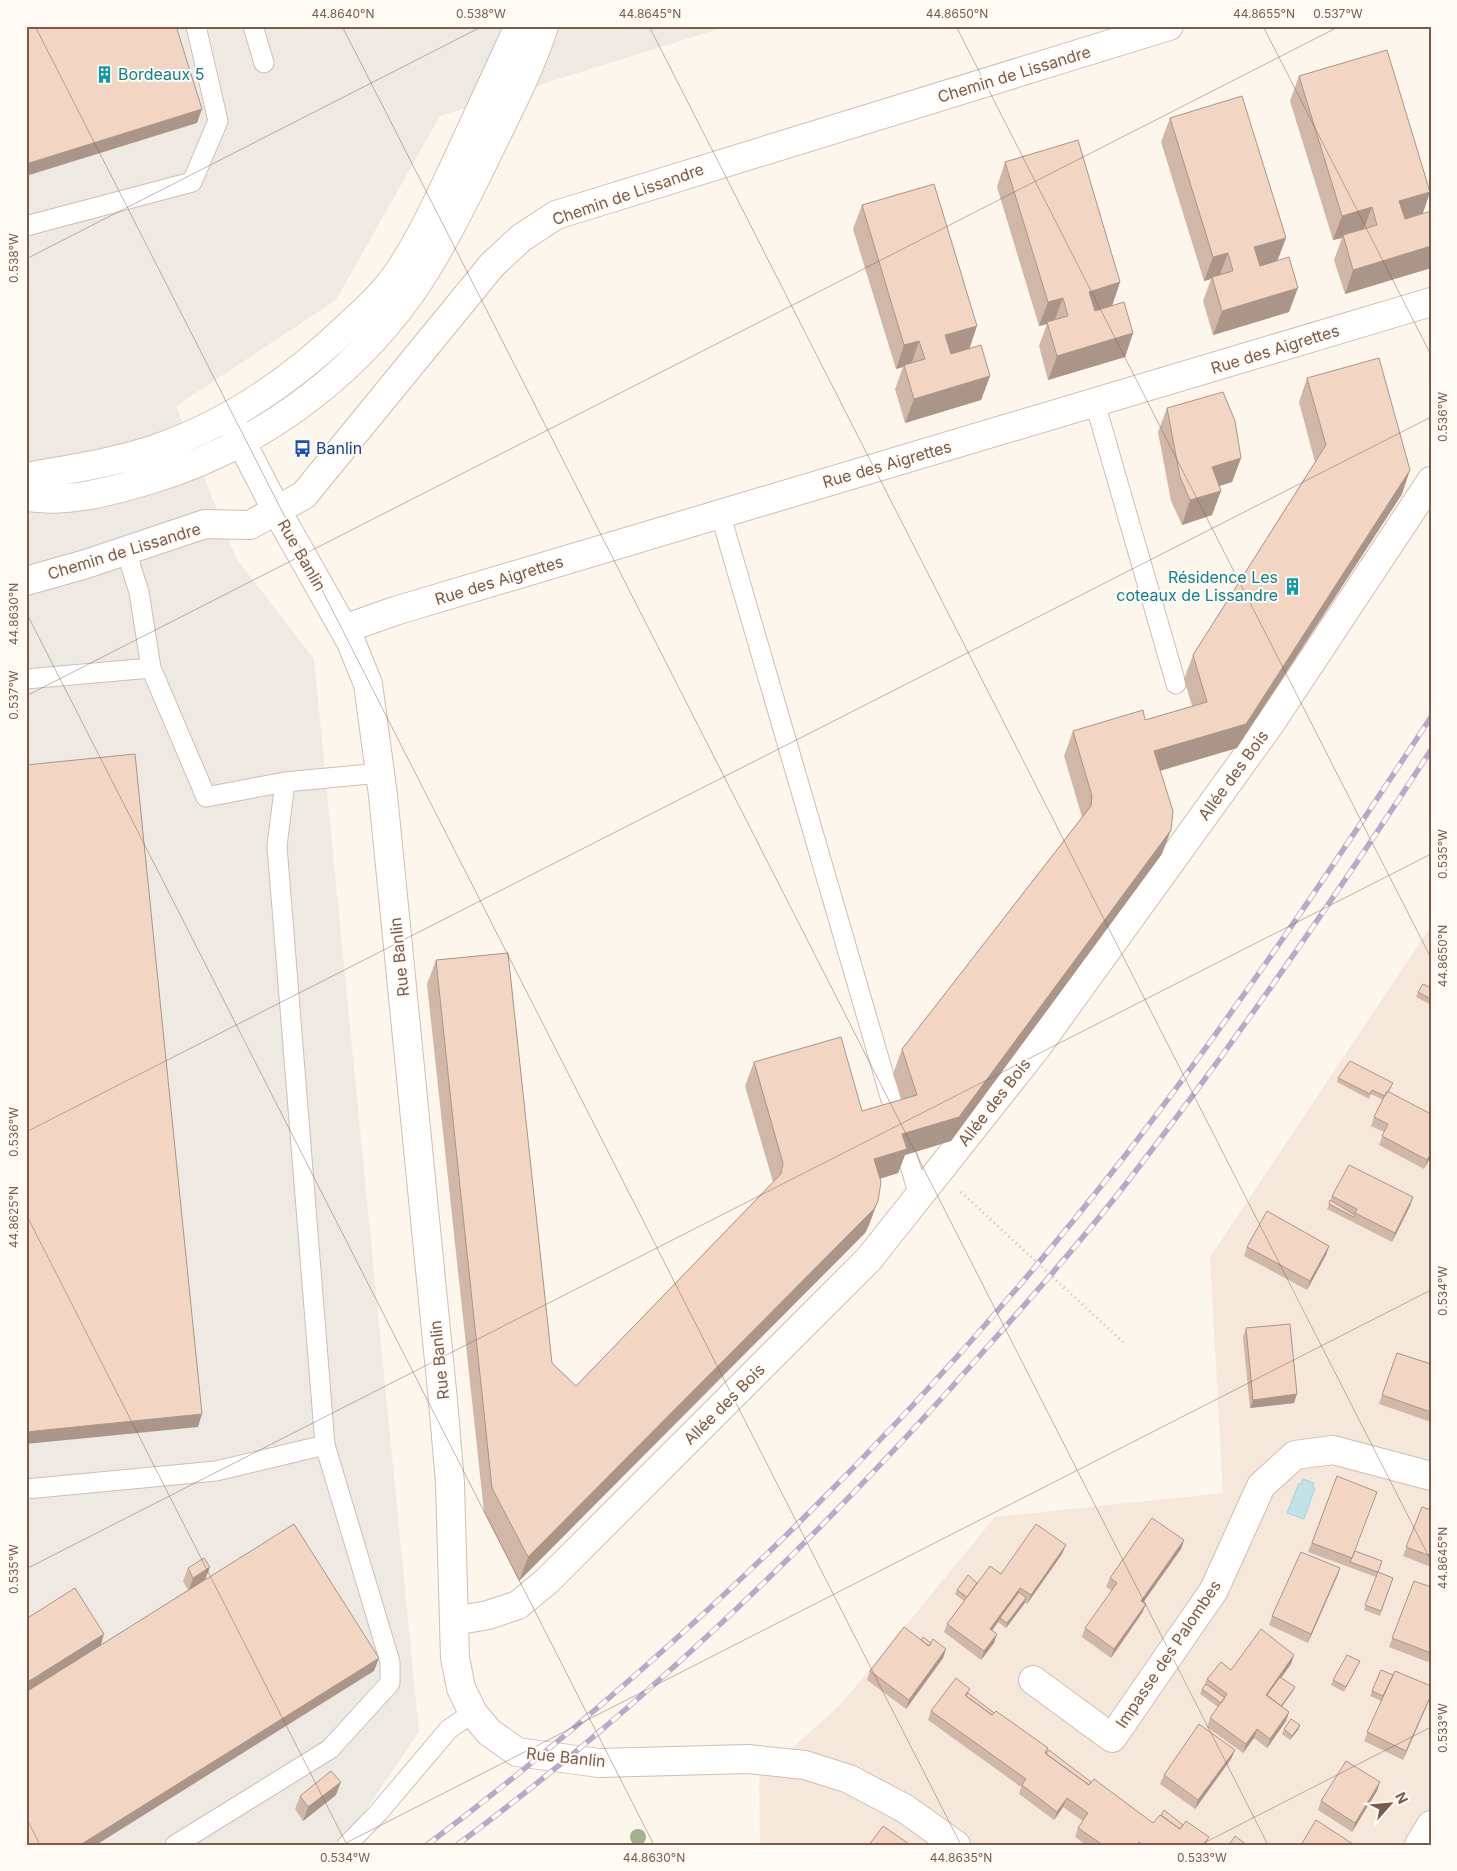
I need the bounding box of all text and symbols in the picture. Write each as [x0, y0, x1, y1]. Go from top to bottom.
text: 44.8640°N [312, 6, 374, 21]
text: 0.538°W [456, 6, 506, 21]
text: 44.8645°N [619, 6, 681, 21]
text: 44.8650°N [926, 6, 988, 21]
text: 44.8655°N [1233, 6, 1295, 21]
text: 0.537°W [1313, 6, 1363, 21]
street label: Chemin de Lissandre [935, 41, 1093, 107]
building icon: Bordeaux 5 [94, 64, 114, 84]
place label: Bordeaux 5 [118, 64, 205, 84]
street label: Chemin de Lissandre [550, 159, 706, 229]
text: 0.538°W [6, 233, 21, 283]
street label: Rue des Aigrettes [1208, 320, 1342, 378]
text: 0.536°W [1435, 392, 1450, 442]
street label: Rue des Aigrettes [820, 436, 954, 492]
bus stop icon: Banlin [292, 438, 312, 458]
place label: Banlin [316, 438, 362, 458]
street label: Rue Banlin [273, 515, 331, 595]
street label: Chemin de Lissandre [45, 518, 203, 584]
street label: Rue des Aigrettes [432, 551, 566, 609]
place label: Résidence Les coteaux de Lissandre [1116, 567, 1278, 605]
building icon: Résidence Les coteaux de Lissandre [1282, 576, 1302, 596]
text: 44.8630°N [6, 583, 21, 645]
text: 0.537°W [6, 670, 21, 720]
street label: Allée des Bois [1194, 726, 1272, 824]
text: 0.535°W [1435, 829, 1450, 879]
street label: Rue Banlin [385, 916, 413, 998]
text: 44.8650°N [1435, 925, 1450, 987]
street label: Allée des Bois [953, 1054, 1035, 1150]
text: 0.536°W [6, 1107, 21, 1157]
text: 44.8625°N [6, 1186, 21, 1248]
text: 0.534°W [1435, 1266, 1450, 1316]
street label: Rue Banlin [425, 1319, 453, 1401]
street label: Allée des Bois [679, 1359, 769, 1449]
text: 44.8645°N [1435, 1527, 1450, 1589]
text: 0.535°W [6, 1544, 21, 1594]
street label: Impasse des Palombes [1111, 1576, 1225, 1732]
text: 0.533°W [1435, 1703, 1450, 1753]
street label: Rue Banlin [525, 1743, 607, 1771]
north arrow [1364, 1778, 1414, 1828]
text: N [1392, 1789, 1412, 1806]
text: 0.534°W [320, 1850, 370, 1865]
text: 44.8630°N [623, 1850, 685, 1865]
text: 44.8635°N [930, 1850, 992, 1865]
text: 0.533°W [1177, 1850, 1227, 1865]

